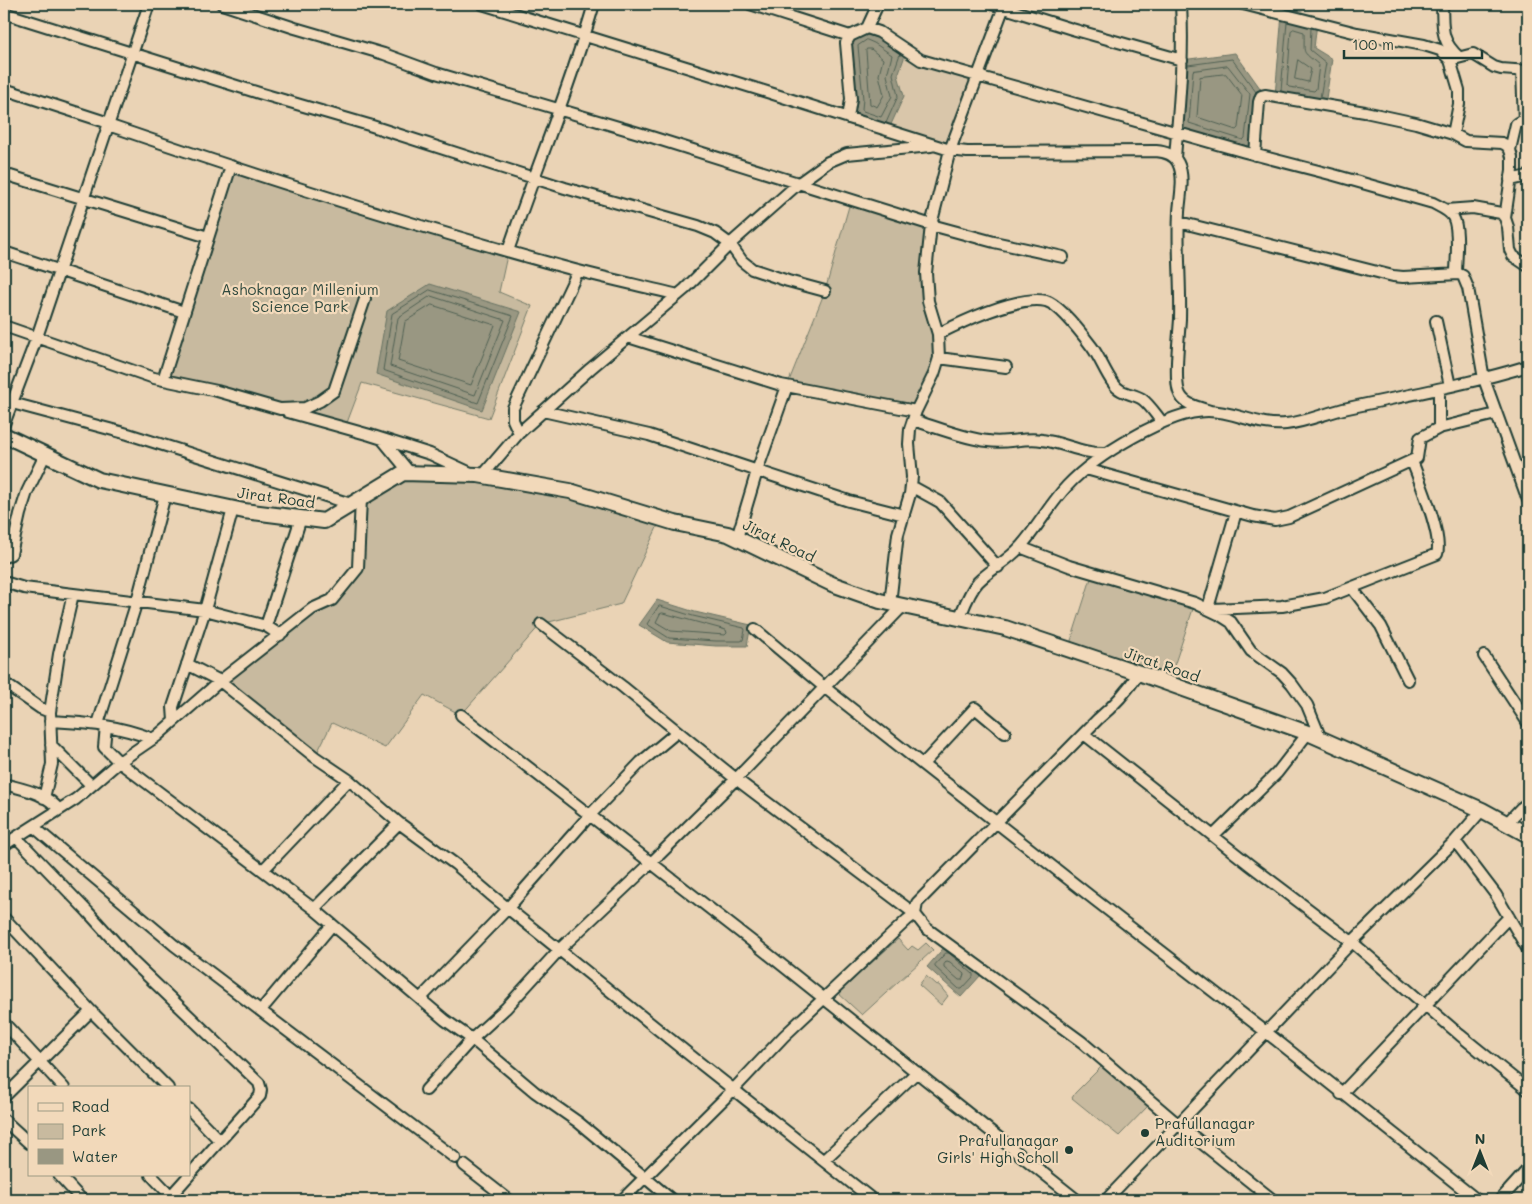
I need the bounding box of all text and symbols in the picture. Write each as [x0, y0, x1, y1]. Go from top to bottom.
scale bar [1344, 28, 1482, 60]
text: 100 m [1352, 34, 1394, 54]
park label: Ashoknagar Millenium Science Park [221, 279, 379, 316]
street label: Jirat Road [236, 482, 316, 512]
street label: Jirat Road [740, 514, 819, 566]
street label: Jirat Road [1122, 642, 1203, 686]
legend [28, 1086, 190, 1176]
text: Road [72, 1096, 109, 1116]
place label: Prafullanagar Auditorium [1155, 1113, 1255, 1150]
text: Park [72, 1120, 106, 1140]
north arrow [1454, 1126, 1504, 1176]
marker: Prafullanagar Auditorium [1139, 1127, 1151, 1139]
text: N [1475, 1129, 1485, 1148]
place label: Prafullanagar Girls' High Scholl [937, 1130, 1059, 1167]
marker: Prafullanagar Girls' High Scholl [1063, 1144, 1075, 1156]
text: Water [72, 1146, 118, 1166]

